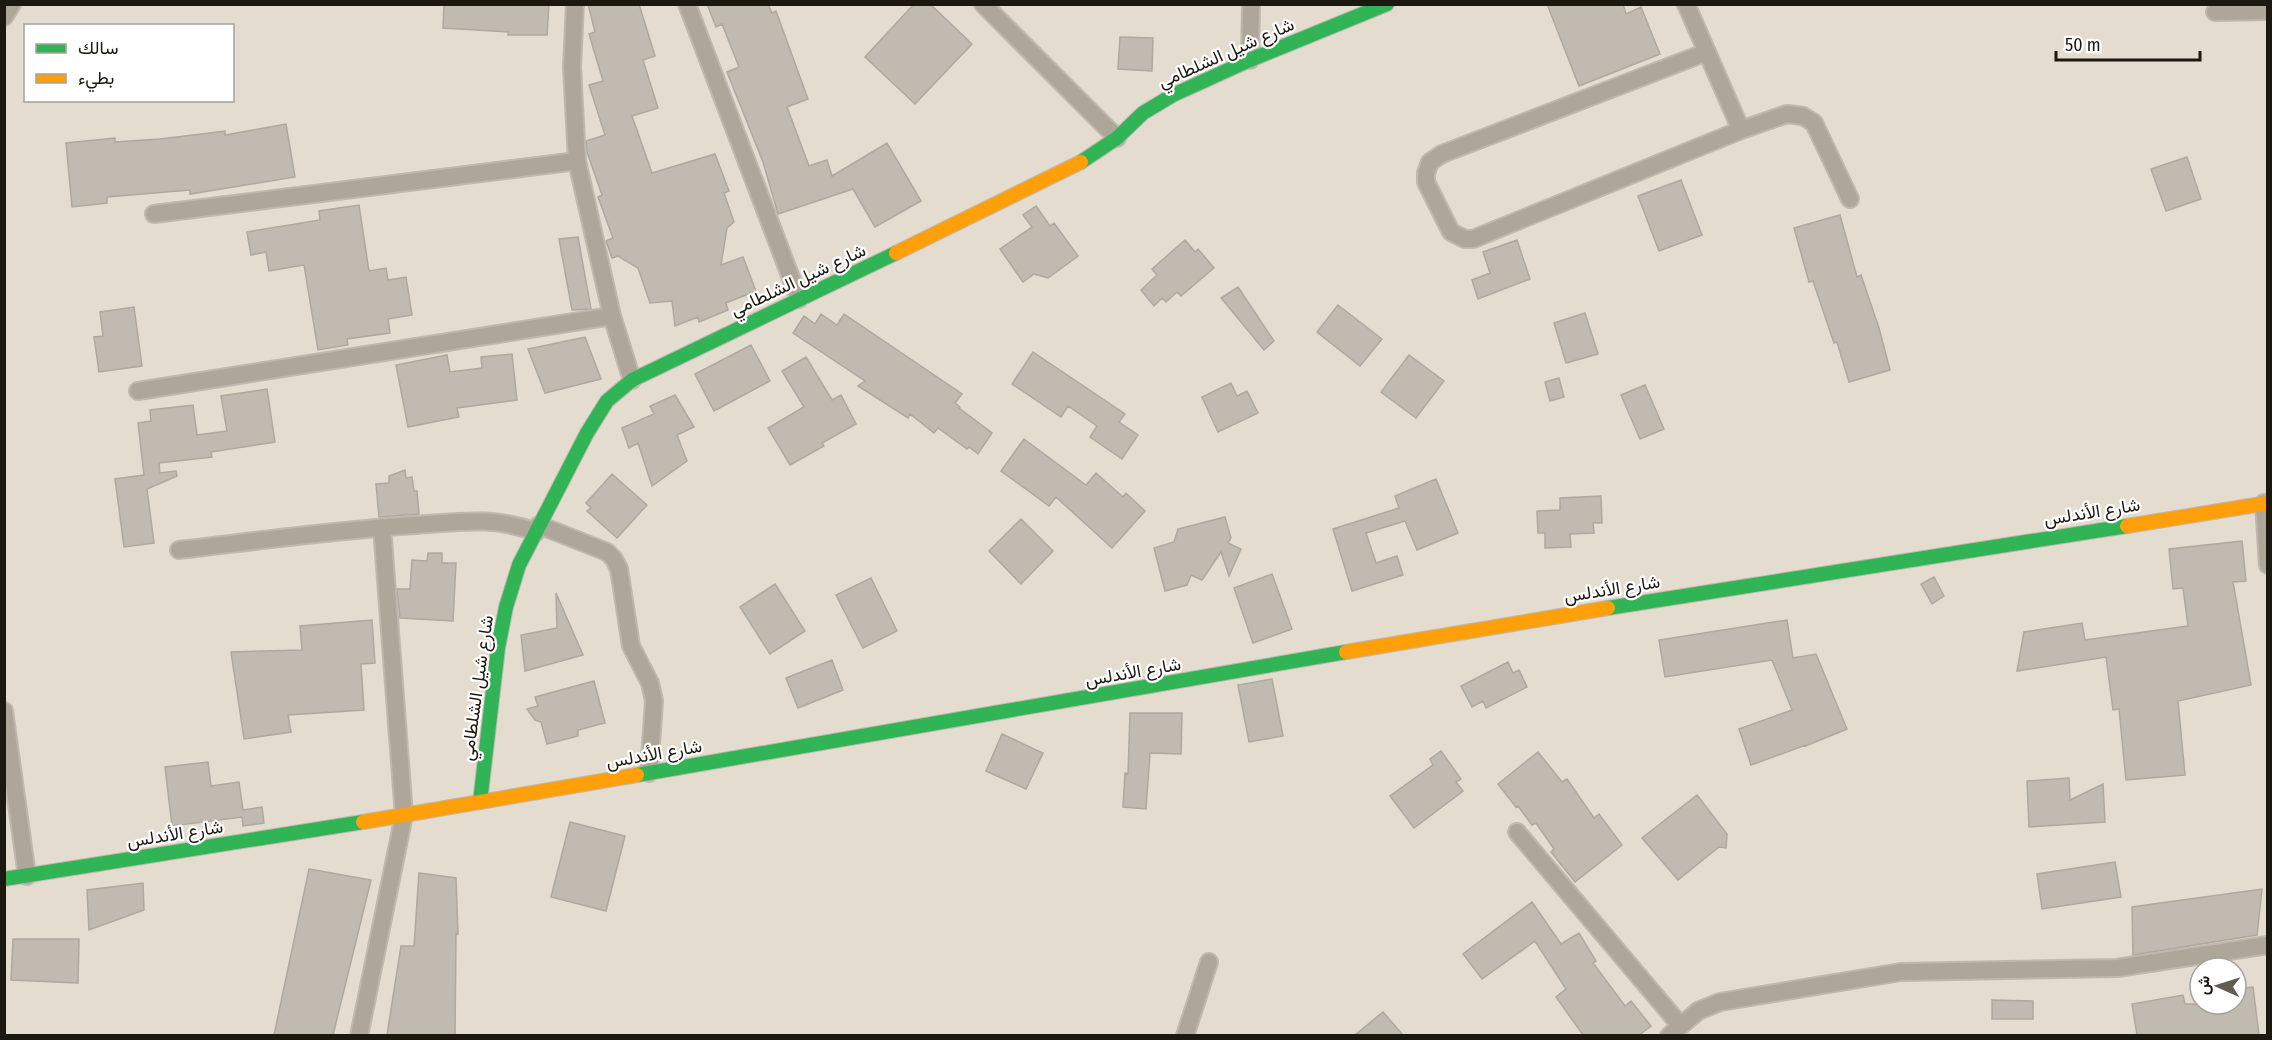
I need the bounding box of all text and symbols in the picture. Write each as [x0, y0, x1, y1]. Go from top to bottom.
street label: شارع شيل الشلطامي [1154, 13, 1299, 97]
legend [24, 24, 234, 102]
scale bar [2056, 24, 2200, 62]
text: 50 m [2065, 34, 2101, 56]
text: سالك [78, 37, 118, 59]
text: بطيء [78, 67, 114, 93]
street label: شارع شيل الشلطامي [727, 239, 871, 325]
street label: شارع الأندلس [2042, 494, 2142, 531]
street label: شارع الأندلس [1562, 571, 1662, 608]
street label: شارع شيل الشلطامي [456, 614, 502, 763]
street label: شارع الأندلس [1083, 653, 1183, 692]
street label: شارع الأندلس [604, 735, 704, 774]
street label: شارع الأندلس [125, 816, 225, 853]
north arrow [2188, 956, 2248, 1016]
text: ش [2194, 975, 2214, 995]

